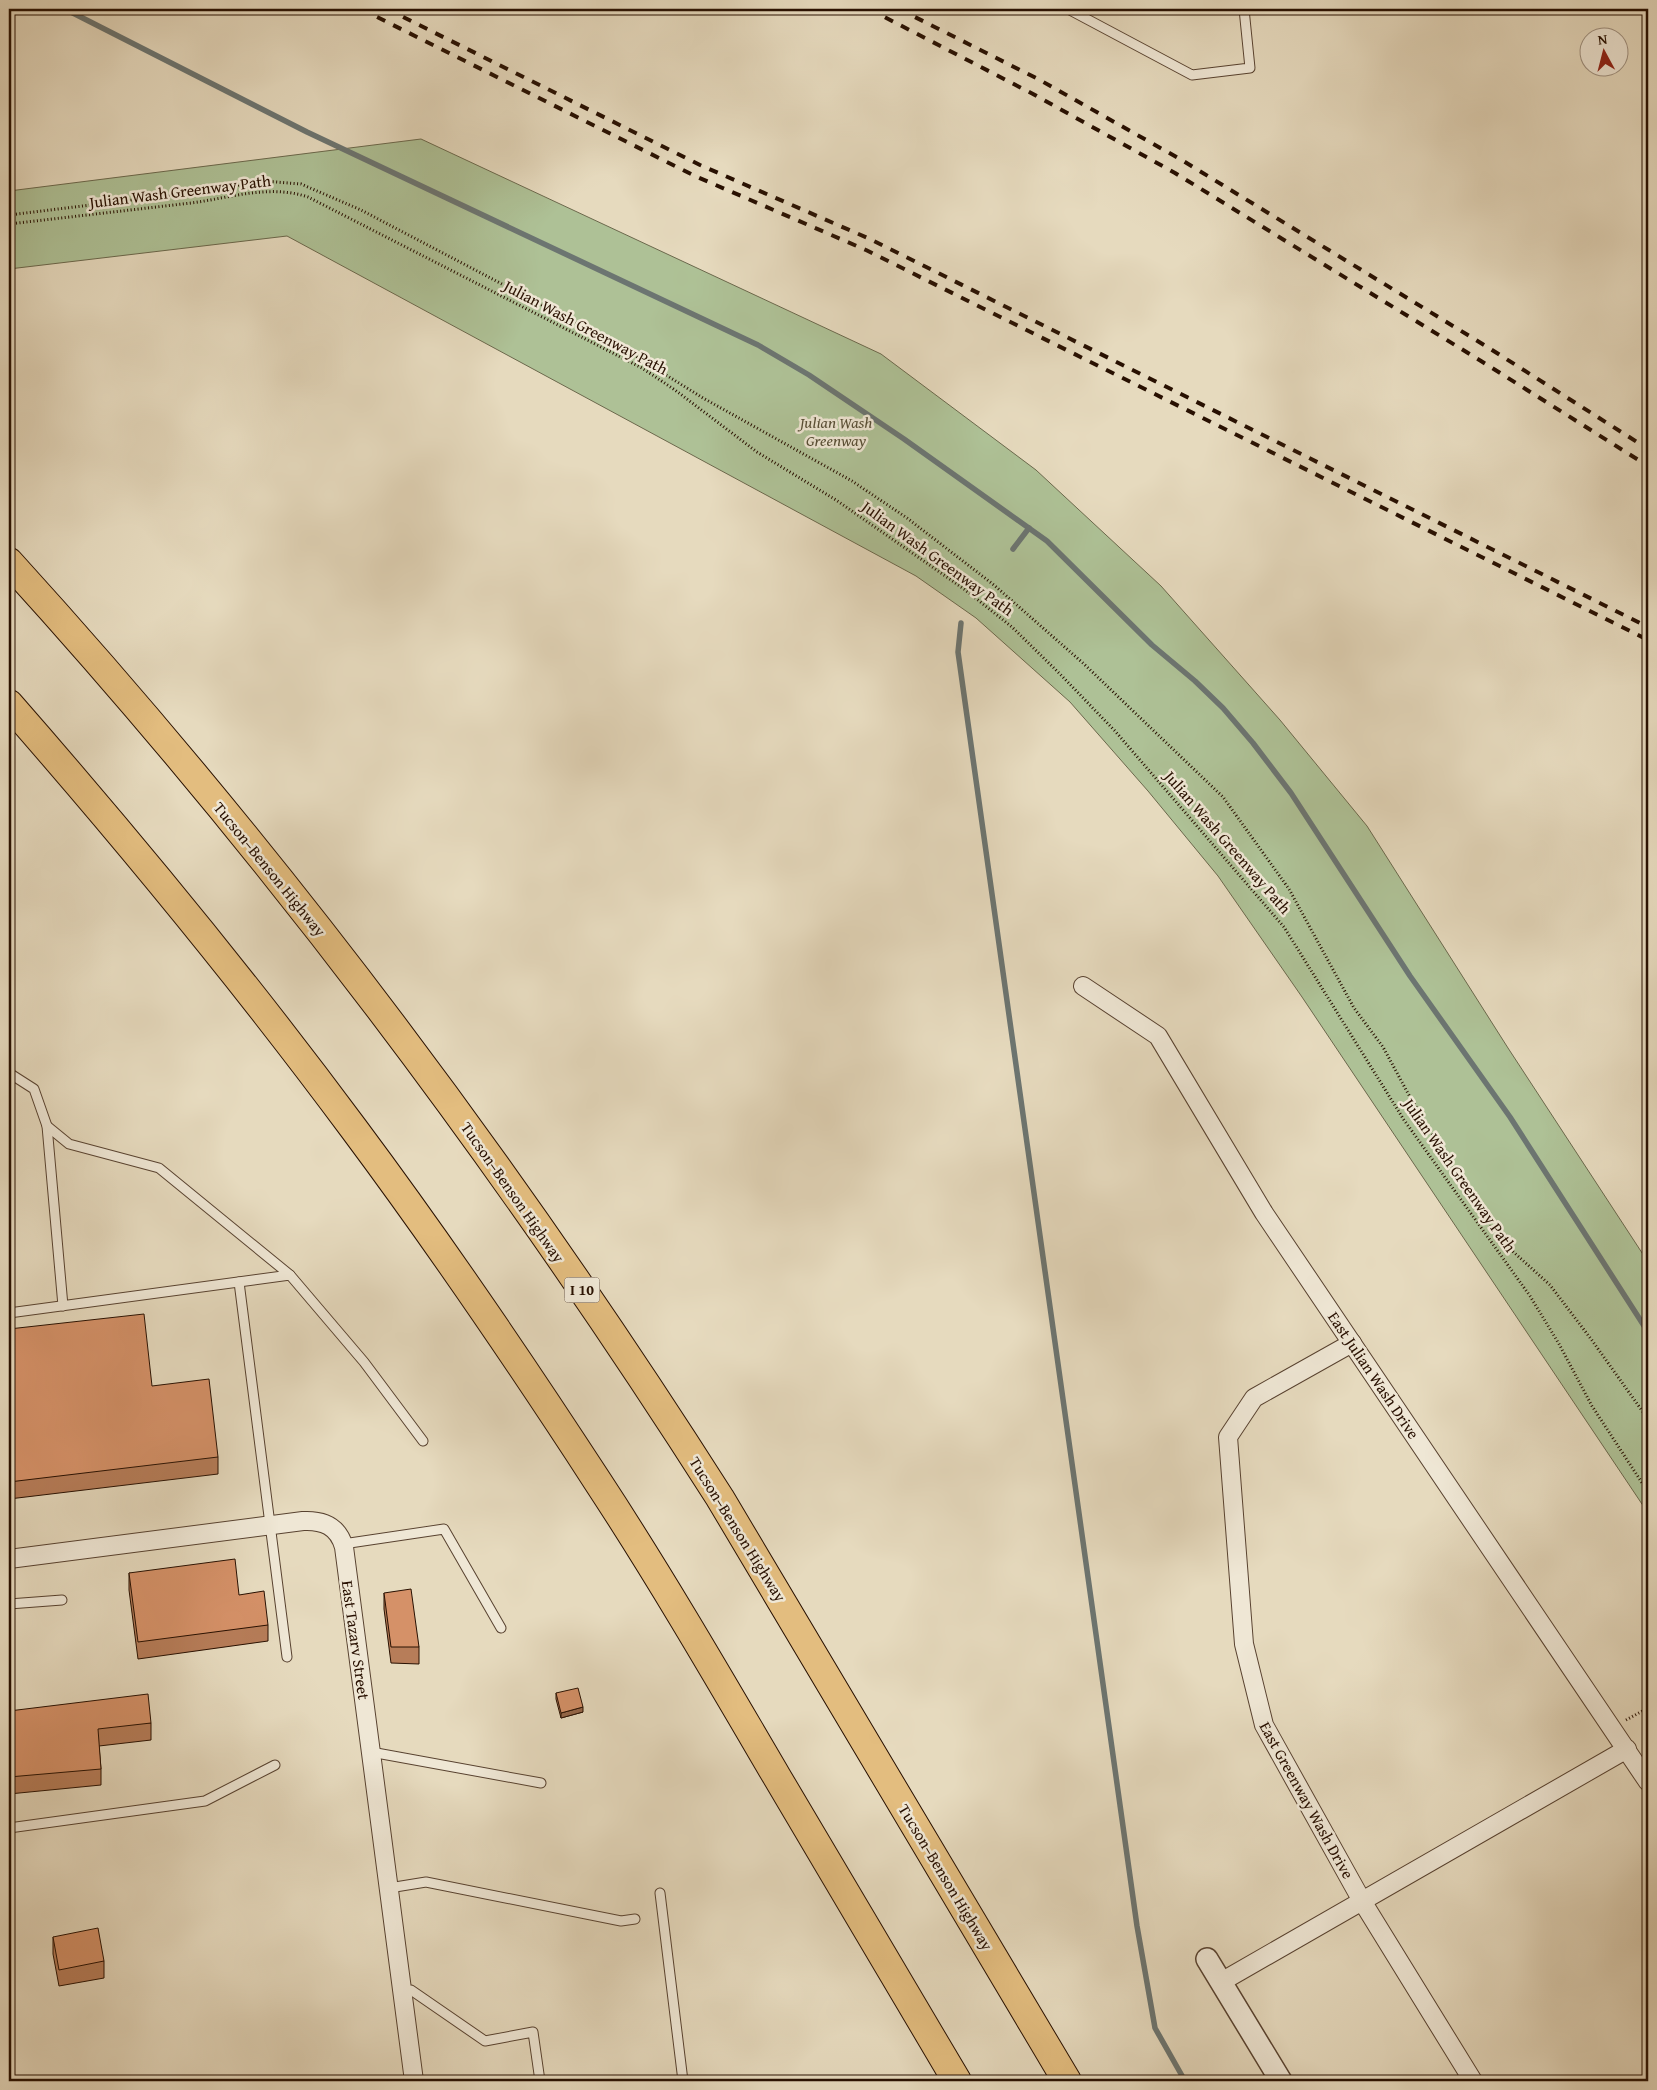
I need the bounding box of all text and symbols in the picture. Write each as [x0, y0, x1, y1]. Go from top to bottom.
north arrow [1580, 28, 1630, 78]
text: N [1597, 29, 1609, 50]
street label: Julian Wash Greenway Path [86, 168, 272, 214]
street label: Julian Wash Greenway Path [498, 273, 672, 381]
park label: Julian Wash Greenway [797, 410, 872, 452]
street label: Julian Wash Greenway Path [855, 493, 1019, 621]
street label: Julian Wash Greenway Path [1158, 764, 1297, 919]
street label: Tucson–Benson Highway [208, 797, 332, 942]
street label: Julian Wash Greenway Path [1397, 1092, 1522, 1257]
street label: Tucson–Benson Highway [455, 1117, 571, 1267]
road number: I 10 [564, 1278, 600, 1302]
street label: East Julian Wash Drive [1322, 1306, 1426, 1444]
street label: Tucson–Benson Highway [684, 1452, 792, 1606]
street label: East Tazarv Street [336, 1579, 376, 1702]
street label: East Greenway Wash Drive [1254, 1717, 1360, 1883]
street label: Tucson–Benson Highway [893, 1799, 999, 1955]

